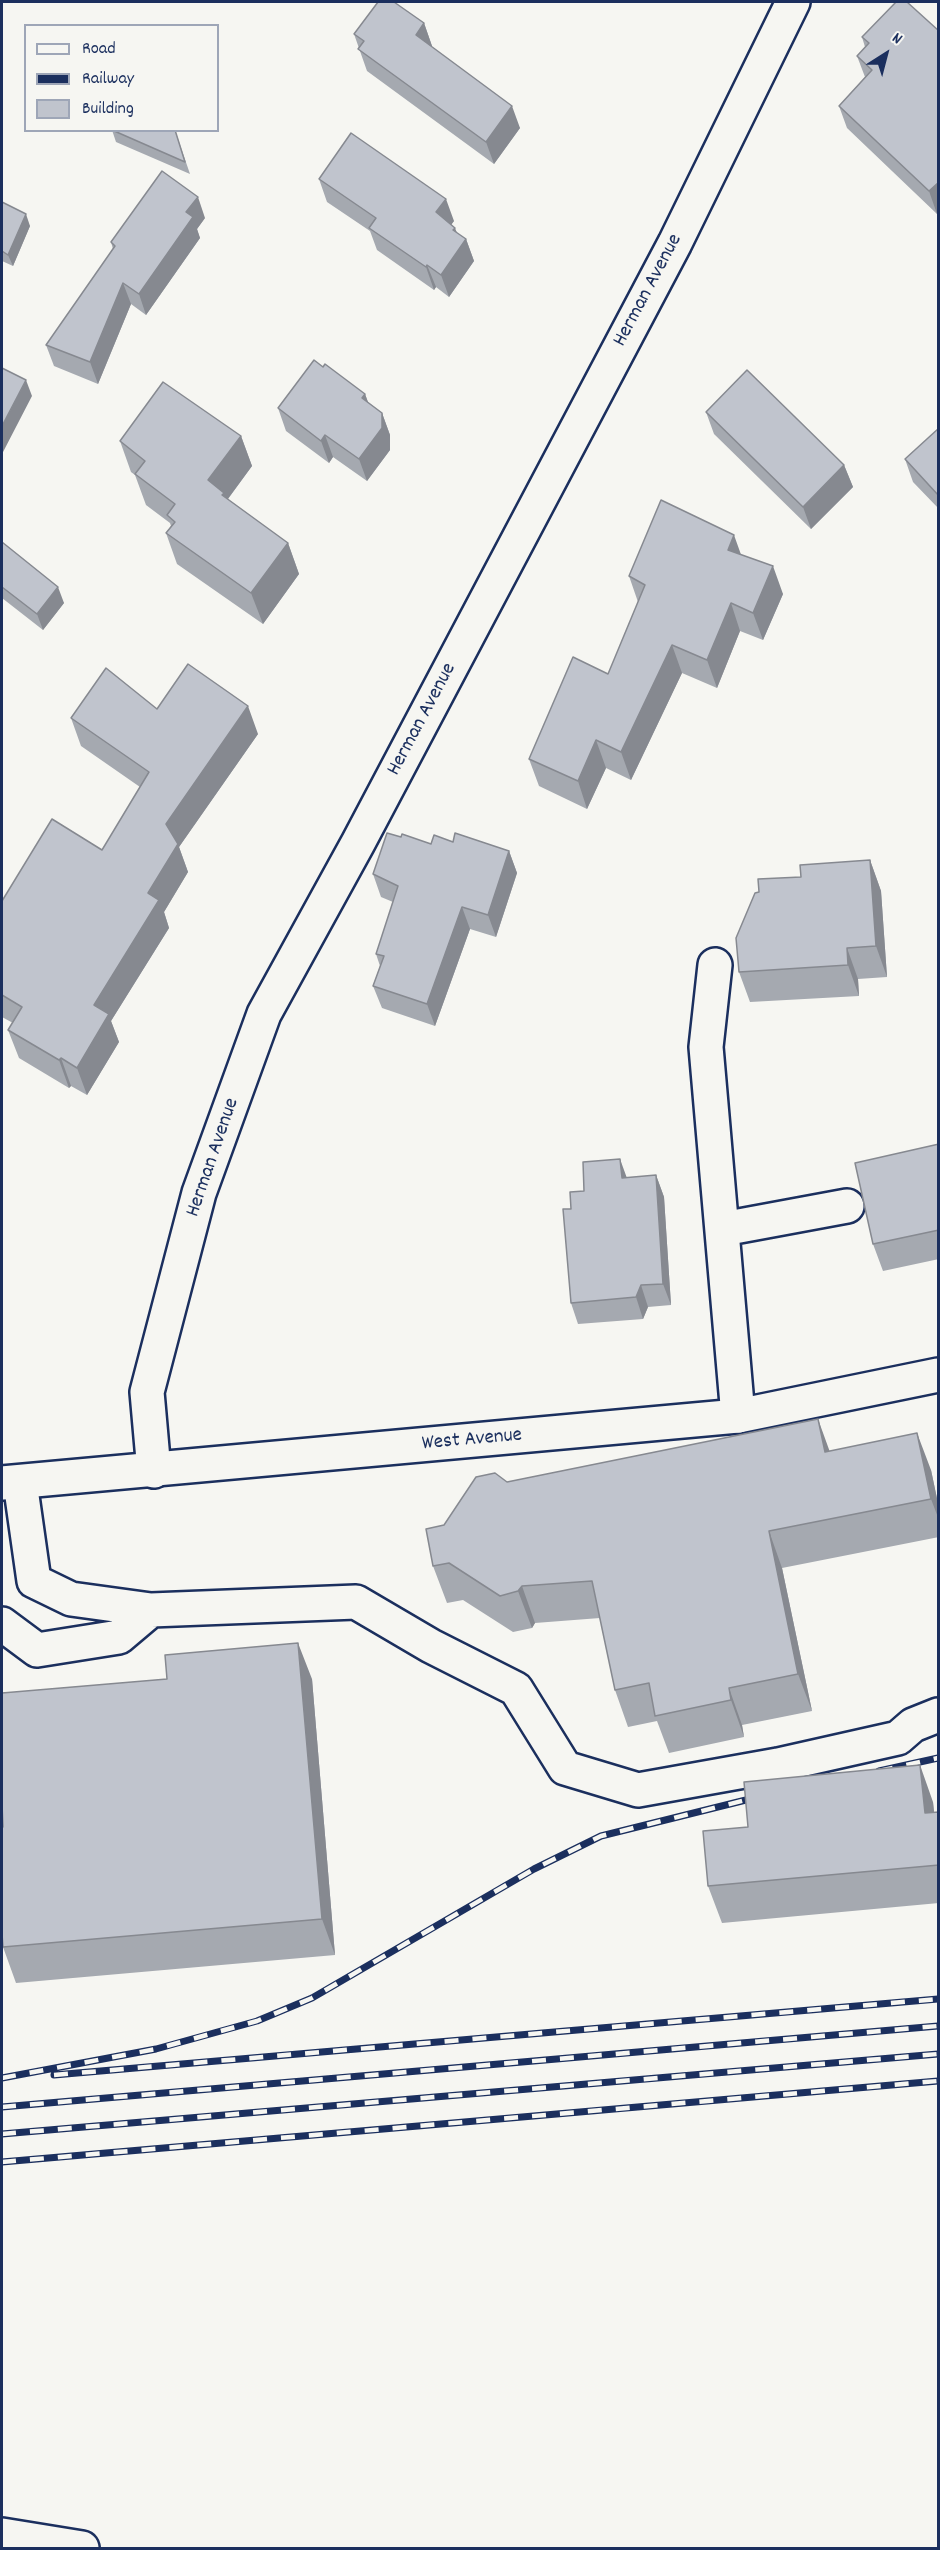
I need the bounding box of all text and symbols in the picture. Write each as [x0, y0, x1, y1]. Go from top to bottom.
legend [24, 24, 219, 132]
north arrow [856, 24, 916, 84]
text: N [887, 27, 907, 51]
text: Road [82, 37, 116, 62]
text: Railway [82, 67, 134, 92]
text: Building [82, 97, 134, 122]
street label: Herman Avenue [609, 230, 689, 352]
street label: Herman Avenue [383, 659, 463, 781]
street label: Herman Avenue [182, 1095, 246, 1221]
street label: West Avenue [421, 1424, 523, 1458]

